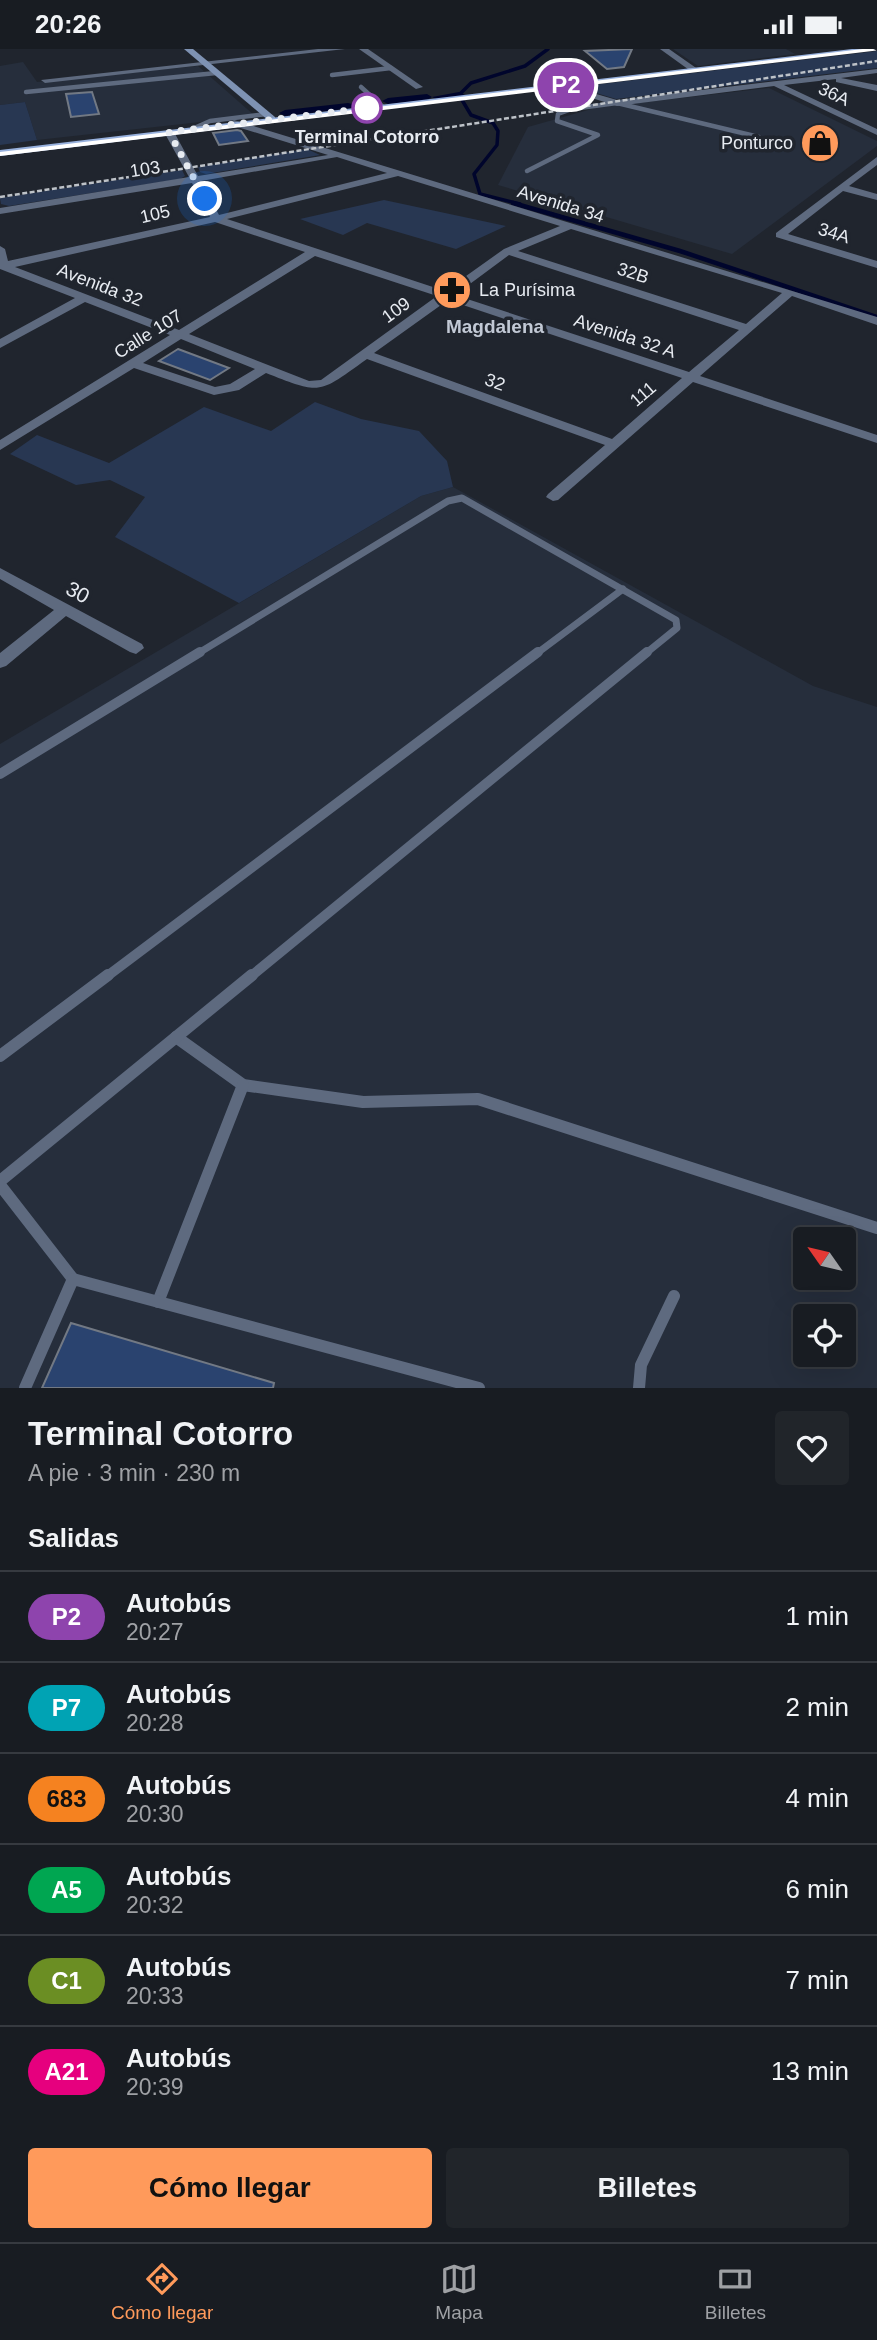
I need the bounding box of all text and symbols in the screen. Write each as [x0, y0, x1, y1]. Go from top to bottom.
text: 20:26 [35, 9, 102, 39]
line badge: P2 [534, 62, 598, 108]
text: P2 [551, 71, 581, 98]
street label: 36A [815, 78, 853, 110]
marker: Terminal Cotorro [352, 93, 382, 123]
shop icon: Ponturco [799, 122, 841, 164]
place label: Terminal Cotorro [295, 127, 439, 147]
place label: Ponturco [721, 133, 793, 153]
street label: 103 [129, 157, 161, 181]
your location [187, 181, 222, 216]
street label: Avenida 34 [515, 181, 607, 227]
street label: 105 [138, 201, 172, 227]
street label: 34A [816, 219, 852, 247]
street label: 32B [615, 259, 651, 287]
street label: Avenida 32 [55, 260, 145, 310]
pharmacy icon: La Purísima [431, 269, 473, 311]
place label: La Purísima [479, 280, 576, 300]
street label: 109 [378, 293, 414, 327]
street label: Calle 107 [110, 305, 186, 363]
street label: Avenida 32 A [572, 310, 678, 362]
district label: Magdalena [446, 316, 545, 337]
street label: 32 [482, 369, 508, 395]
street label: 111 [626, 377, 660, 411]
street label: 30 [62, 576, 94, 608]
north arrow [793, 1227, 856, 1290]
map controls [793, 1227, 856, 1367]
button: locate [793, 1304, 856, 1367]
button: heart [775, 1411, 849, 1485]
text: Terminal Cotorro [28, 1415, 293, 1452]
text: A pie · 3 min · 230 m [28, 1460, 240, 1486]
text: Salidas [28, 1523, 119, 1553]
text: Autobús [126, 1588, 231, 1618]
text: 1 min [785, 1601, 849, 1631]
text: P2 [52, 1603, 81, 1630]
text: 20:27 [126, 1619, 184, 1645]
text: Autobús [126, 1679, 231, 1709]
text: 2 min [785, 1692, 849, 1722]
text: P7 [52, 1694, 81, 1721]
text: 20:28 [126, 1710, 184, 1736]
text: Autobús [126, 1770, 231, 1800]
text: 4 min [785, 1783, 849, 1813]
text: 683 [46, 1785, 87, 1812]
text: 20:30 [126, 1801, 184, 1827]
text: Autobús [126, 1861, 231, 1891]
text: 6 min [785, 1874, 849, 1904]
text: A5 [51, 1876, 82, 1903]
text: 20:32 [126, 1892, 184, 1918]
text: Autobús [126, 1952, 231, 1982]
text: 7 min [785, 1965, 849, 1995]
text: C1 [51, 1967, 82, 1994]
text: 20:33 [126, 1983, 184, 2009]
text: Autobús [126, 2043, 231, 2073]
text: 13 min [771, 2056, 849, 2086]
text: A21 [44, 2058, 89, 2085]
text: 20:39 [126, 2074, 184, 2100]
button: Cómo llegar [28, 2148, 432, 2228]
button: Billetes [446, 2148, 849, 2228]
tab: Cómo llegar [111, 2260, 213, 2324]
tab: Mapa [435, 2260, 483, 2324]
tab: Billetes [705, 2260, 766, 2324]

